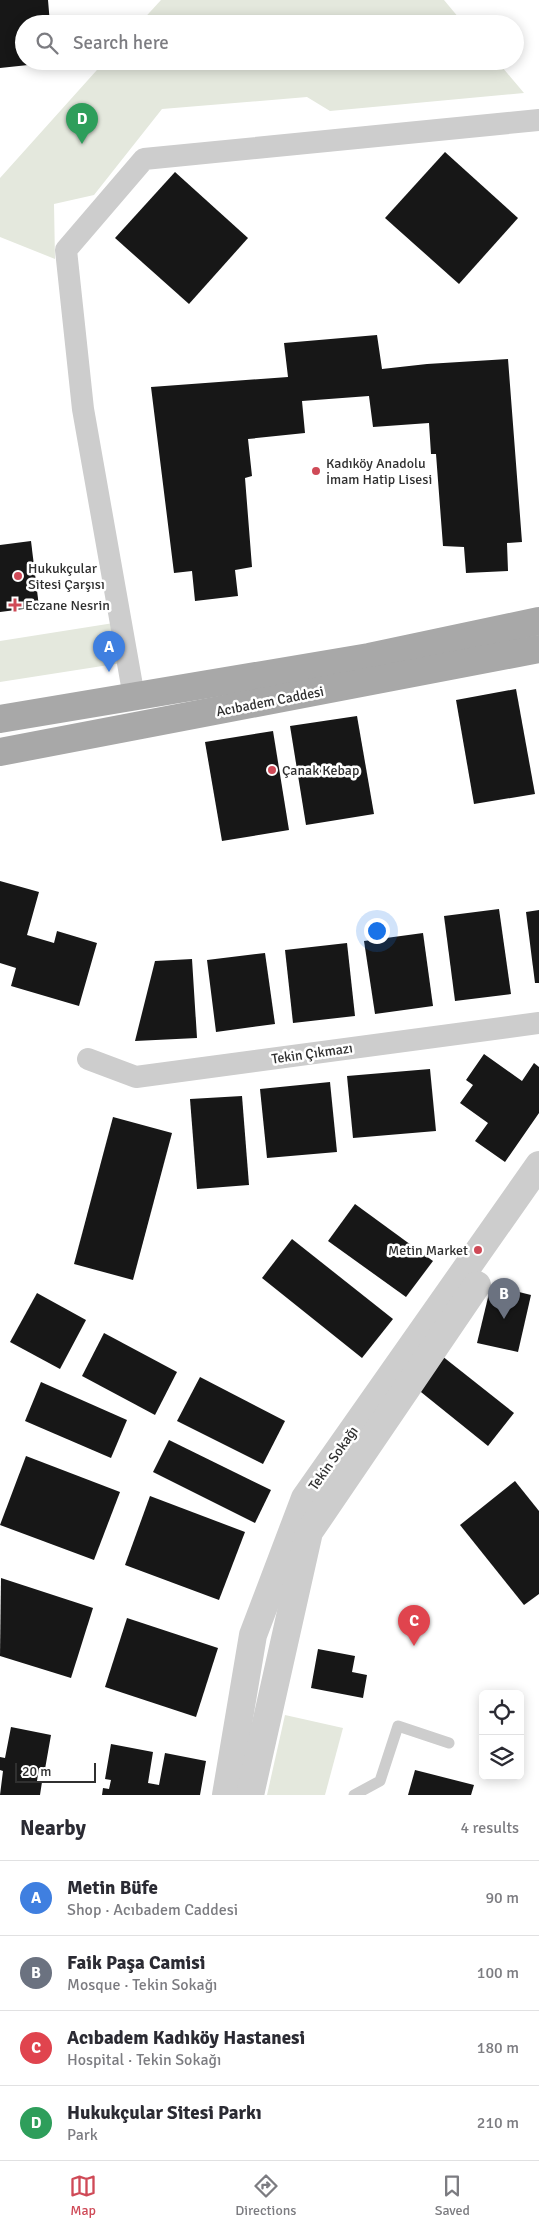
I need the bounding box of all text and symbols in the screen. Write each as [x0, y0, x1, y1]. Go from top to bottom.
search box [15, 15, 524, 70]
icon: search [33, 29, 61, 57]
text: Search here [73, 31, 169, 55]
pin: D [66, 103, 98, 144]
place label: Kadıköy Anadolu İmam Hatip Lisesi [326, 455, 432, 488]
marker: Kadıköy Anadolu İmam Hatip Lisesi [310, 465, 322, 477]
place label: Hukukçular Sitesi Çarşısı [28, 560, 105, 593]
marker: Hukukçular Sitesi Çarşısı [12, 570, 24, 582]
place label: Eczane Nesrin [25, 597, 110, 614]
marker: Eczane Nesrin [9, 599, 21, 611]
pin: A [93, 631, 125, 672]
street label: Acıbadem Caddesi [215, 683, 325, 720]
place label: Çanak Kebap [282, 762, 359, 779]
marker: Çanak Kebap [266, 764, 278, 776]
your location [364, 918, 390, 944]
street label: Tekin Çıkmazı [270, 1039, 354, 1068]
place label: Metin Market [388, 1242, 468, 1259]
marker: Metin Market [472, 1244, 484, 1256]
pin: B [488, 1278, 520, 1319]
street label: Tekin Sokağı [305, 1423, 362, 1494]
pin: C [398, 1605, 430, 1646]
map controls [479, 1690, 524, 1780]
button: locate [479, 1690, 524, 1735]
button: layers [479, 1735, 524, 1780]
scale bar [15, 1760, 96, 1783]
text: 20 m [22, 1763, 51, 1780]
text: Nearby [20, 1815, 86, 1841]
text: 4 results [460, 1818, 519, 1838]
text: Metin Büfe [67, 1876, 158, 1900]
text: A [31, 1888, 41, 1908]
text: 90 m [485, 1888, 519, 1908]
text: Shop · Acıbadem Caddesi [67, 1900, 238, 1920]
text: Faik Paşa Camisi [67, 1951, 205, 1975]
text: B [31, 1963, 41, 1983]
text: 100 m [477, 1963, 519, 1983]
text: Mosque · Tekin Sokağı [67, 1975, 217, 1995]
text: Acıbadem Kadıköy Hastanesi [67, 2026, 305, 2050]
text: C [31, 2038, 41, 2058]
text: 180 m [477, 2038, 519, 2058]
text: Hospital · Tekin Sokağı [67, 2050, 221, 2070]
text: Hukukçular Sitesi Parkı [67, 2101, 262, 2125]
text: D [31, 2113, 41, 2133]
text: 210 m [477, 2113, 519, 2133]
text: Park [67, 2125, 98, 2145]
tab: Map [69, 2172, 97, 2219]
tab: Directions [235, 2172, 296, 2219]
tab: Saved [435, 2172, 470, 2219]

